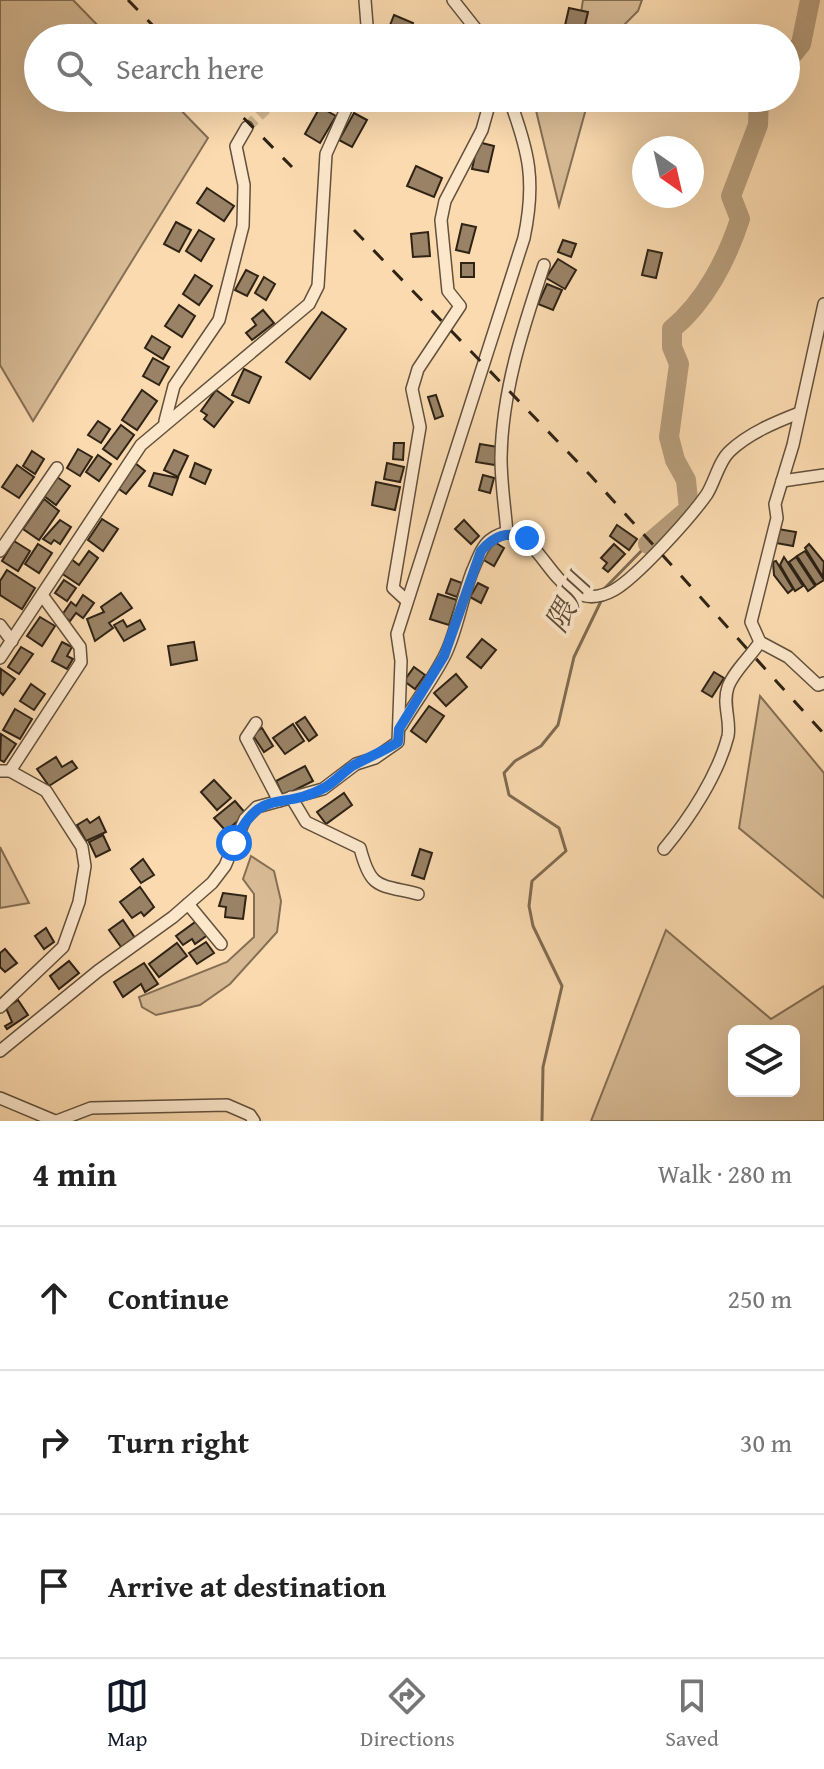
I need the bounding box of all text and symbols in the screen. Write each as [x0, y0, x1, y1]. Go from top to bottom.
search box [24, 24, 800, 112]
icon: search [52, 46, 96, 90]
text: Search here [116, 46, 264, 90]
north arrow [632, 136, 704, 208]
route end [509, 520, 545, 556]
water label: 隈川 [534, 563, 602, 639]
route start [216, 825, 252, 861]
map controls [728, 1025, 800, 1097]
button: layers [728, 1025, 800, 1097]
text: 4 min [32, 1149, 117, 1198]
text: Walk · 280 m [658, 1154, 792, 1193]
icon: ahead [32, 1276, 76, 1320]
text: Continue [108, 1276, 229, 1320]
text: 250 m [727, 1279, 792, 1318]
icon: right [32, 1420, 76, 1464]
text: Turn right [108, 1420, 249, 1464]
text: 30 m [740, 1423, 792, 1462]
icon: arrive [32, 1564, 76, 1608]
text: Arrive at destination [108, 1564, 386, 1608]
tab: Map [105, 1674, 149, 1754]
tab: Directions [360, 1674, 455, 1754]
tab: Saved [665, 1674, 719, 1754]

